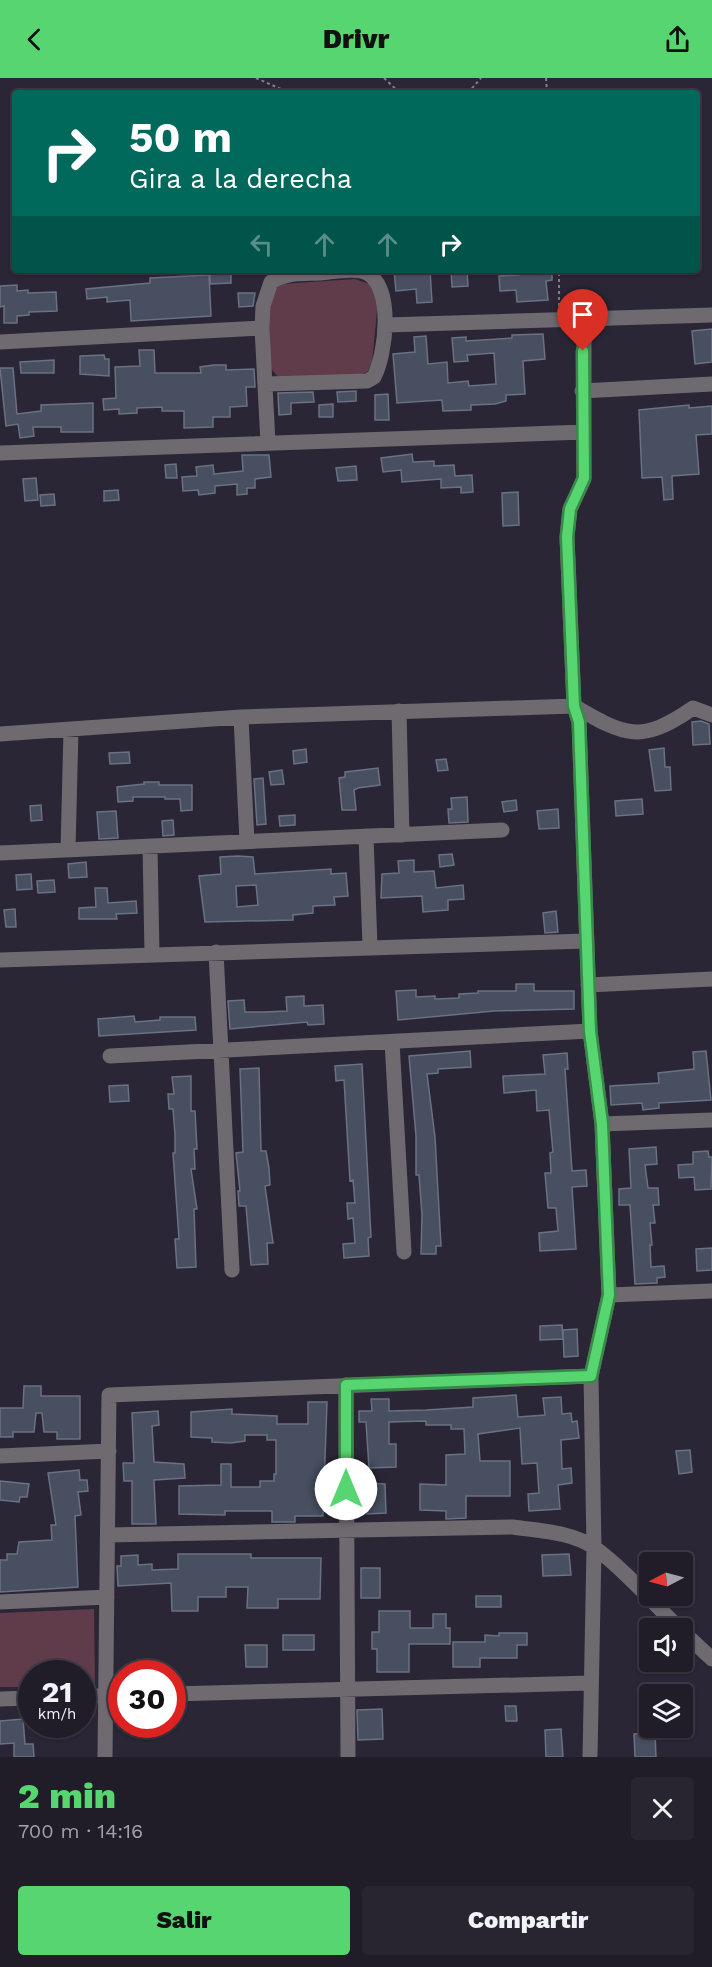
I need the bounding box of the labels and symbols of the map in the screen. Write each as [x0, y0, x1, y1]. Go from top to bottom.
pin [557, 289, 608, 351]
position arrow [314, 1457, 378, 1521]
north arrow [639, 1552, 693, 1606]
speed limit sign: 30 [108, 1660, 186, 1738]

